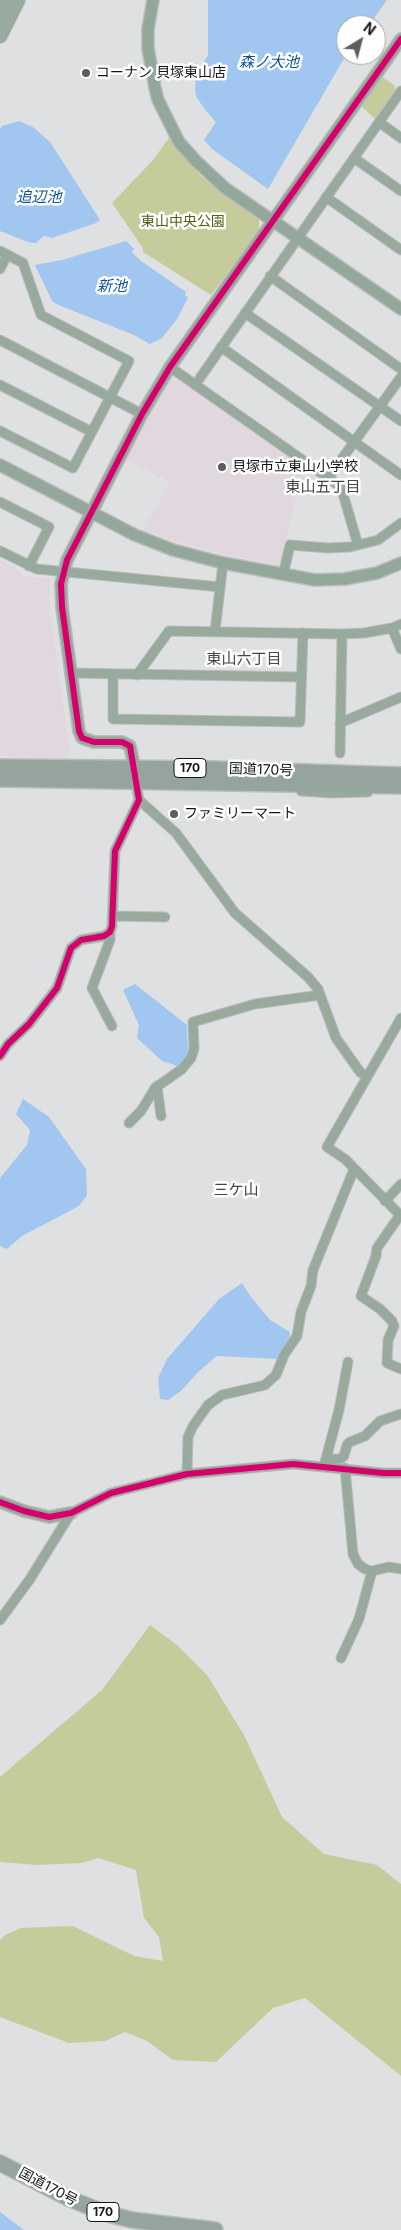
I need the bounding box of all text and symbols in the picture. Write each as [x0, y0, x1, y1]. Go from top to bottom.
north arrow [336, 15, 386, 65]
text: N [360, 18, 379, 38]
water label: 森ノ大池 [239, 53, 299, 71]
place label: コーナン 貝塚東山店 [96, 65, 226, 81]
marker: コーナン 貝塚東山店 [80, 67, 92, 79]
water label: 追辺池 [17, 188, 61, 206]
park label: 東山中央公園 [141, 214, 225, 230]
water label: 新池 [97, 277, 127, 295]
place label: 貝塚市立東山小学校 [232, 459, 358, 475]
marker: 貝塚市立東山小学校 [216, 461, 228, 473]
district label: 東山五丁目 [286, 478, 360, 496]
district label: 東山六丁目 [207, 650, 281, 668]
road number: 170 [174, 758, 206, 778]
street label: 国道170号 [229, 760, 293, 780]
place label: ファミリーマート [184, 806, 296, 822]
marker: ファミリーマート [168, 808, 180, 820]
district label: 三ケ山 [214, 1181, 258, 1199]
street label: 国道170号 [16, 2165, 80, 2209]
road number: 170 [87, 2202, 119, 2222]

